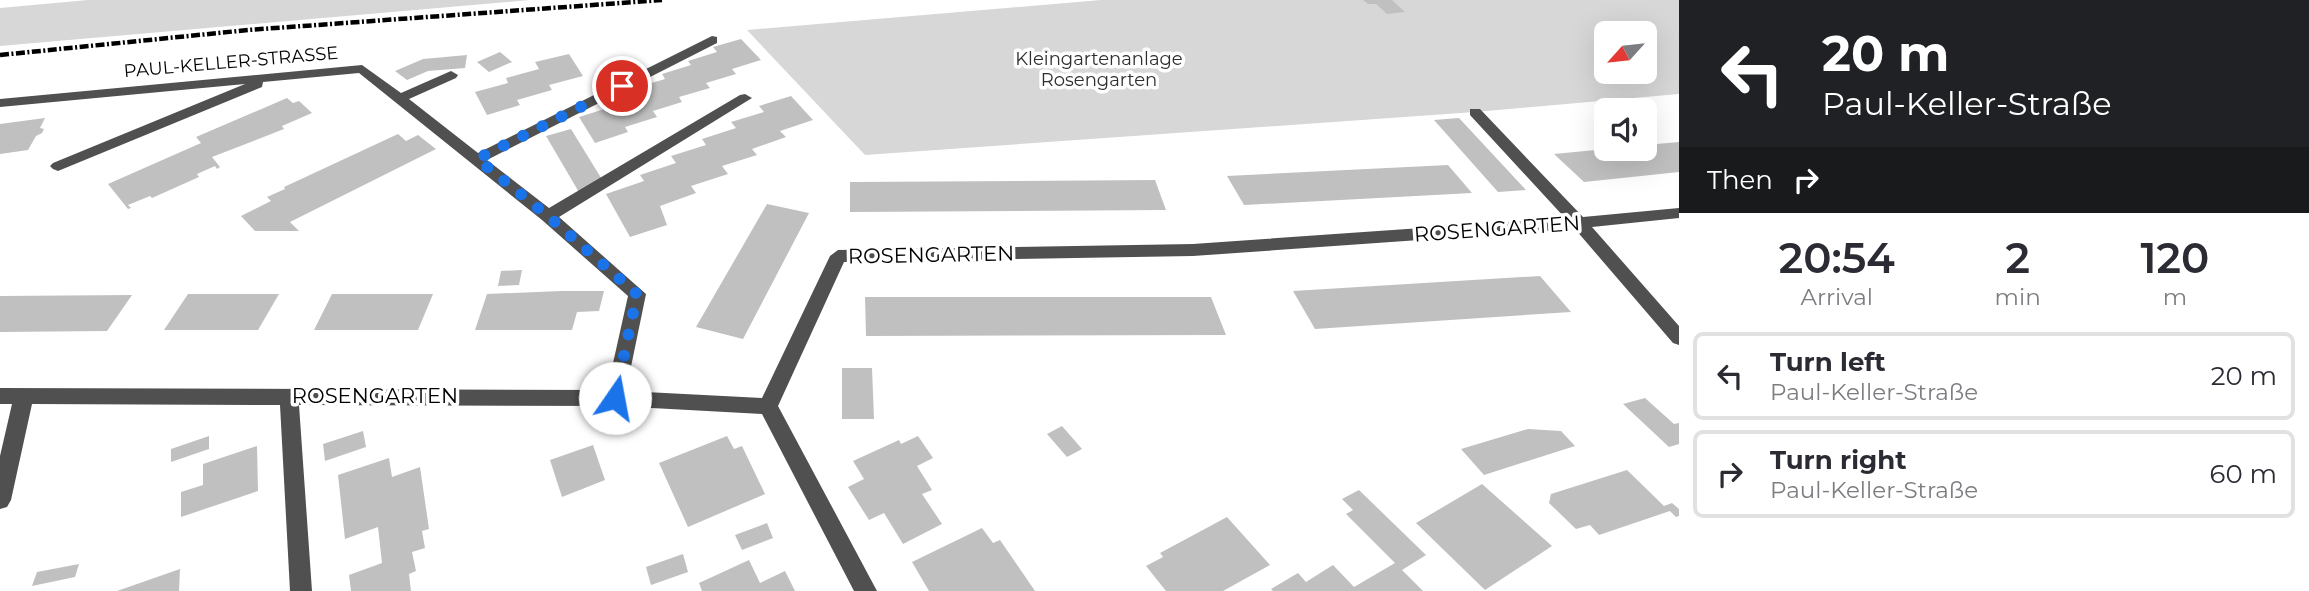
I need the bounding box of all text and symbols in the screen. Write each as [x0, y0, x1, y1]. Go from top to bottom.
north arrow [1594, 21, 1657, 84]
map controls [1594, 21, 1657, 161]
text: 20 m [1822, 24, 1949, 83]
icon: left [1707, 28, 1798, 119]
street label: PAUL-KELLER-STRASSE [123, 42, 339, 82]
park label: Kleingartenanlage Rosengarten [1015, 48, 1183, 91]
pin [592, 56, 652, 116]
icon: arrive [603, 67, 641, 105]
text: Paul-Keller-Straße [1822, 84, 2112, 123]
button: sound [1594, 98, 1657, 161]
icon: right [1787, 161, 1825, 199]
text: Then [1707, 164, 1773, 196]
street label: ROSENGARTEN [1413, 210, 1581, 247]
text: 20:54 [1779, 232, 1895, 284]
text: 2 [2005, 232, 2030, 284]
text: 120 [2141, 232, 2209, 284]
street label: ROSENGARTEN [848, 241, 1014, 268]
text: Arrival [1801, 283, 1873, 311]
text: min [1995, 283, 2041, 311]
text: m [2163, 283, 2187, 311]
text: Turn left [1770, 346, 1886, 378]
icon: left [1711, 357, 1749, 395]
text: 20 m [2211, 360, 2277, 392]
position arrow [578, 361, 652, 435]
text: Paul-Keller-Straße [1770, 378, 1978, 406]
street label: ROSENGARTEN [292, 383, 458, 408]
text: Turn right [1770, 444, 1906, 476]
icon: right [1711, 455, 1749, 493]
text: 60 m [2210, 458, 2277, 490]
text: Paul-Keller-Straße [1770, 476, 1978, 504]

